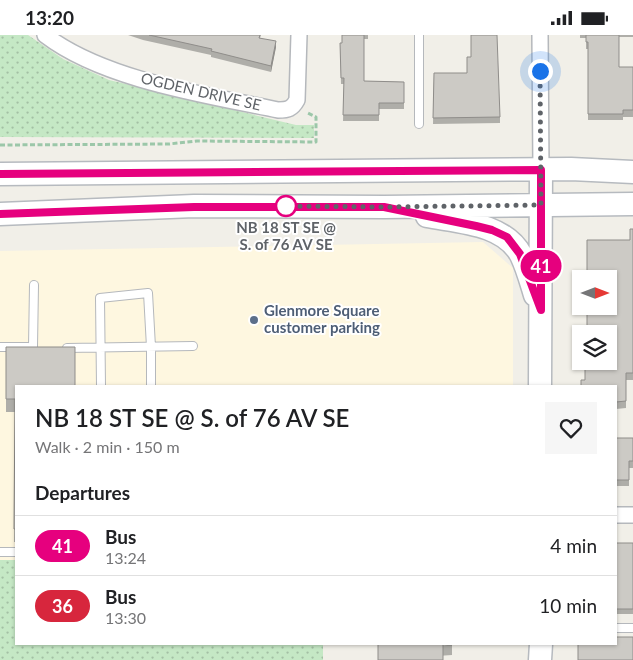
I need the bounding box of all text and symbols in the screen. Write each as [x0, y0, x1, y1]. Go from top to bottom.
text: 13:20 [25, 6, 74, 29]
your location [528, 59, 553, 84]
street label: OGDEN DRIVE SE [139, 68, 263, 114]
marker: NB 18 ST SE @ S. of 76 AV SE [275, 195, 297, 217]
place label: NB 18 ST SE @ S. of 76 AV SE [236, 218, 336, 253]
line badge: 41 [518, 250, 564, 282]
text: 41 [531, 255, 551, 277]
north arrow [572, 270, 618, 315]
map controls [572, 270, 617, 370]
place label: Glenmore Square customer parking [264, 301, 380, 336]
marker: Glenmore Square customer parking [248, 314, 260, 326]
button: layers [572, 325, 617, 370]
button: heart [545, 402, 597, 454]
text: NB 18 ST SE @ S. of 76 AV SE [35, 403, 349, 432]
text: Walk · 2 min · 150 m [35, 437, 180, 456]
text: Departures [35, 481, 130, 504]
text: Bus [105, 525, 136, 548]
text: 4 min [550, 534, 597, 557]
text: 41 [52, 535, 73, 557]
text: 13:24 [105, 548, 146, 567]
text: Bus [105, 585, 136, 608]
text: 10 min [539, 594, 597, 617]
text: 36 [52, 595, 73, 617]
text: 13:30 [105, 608, 146, 627]

